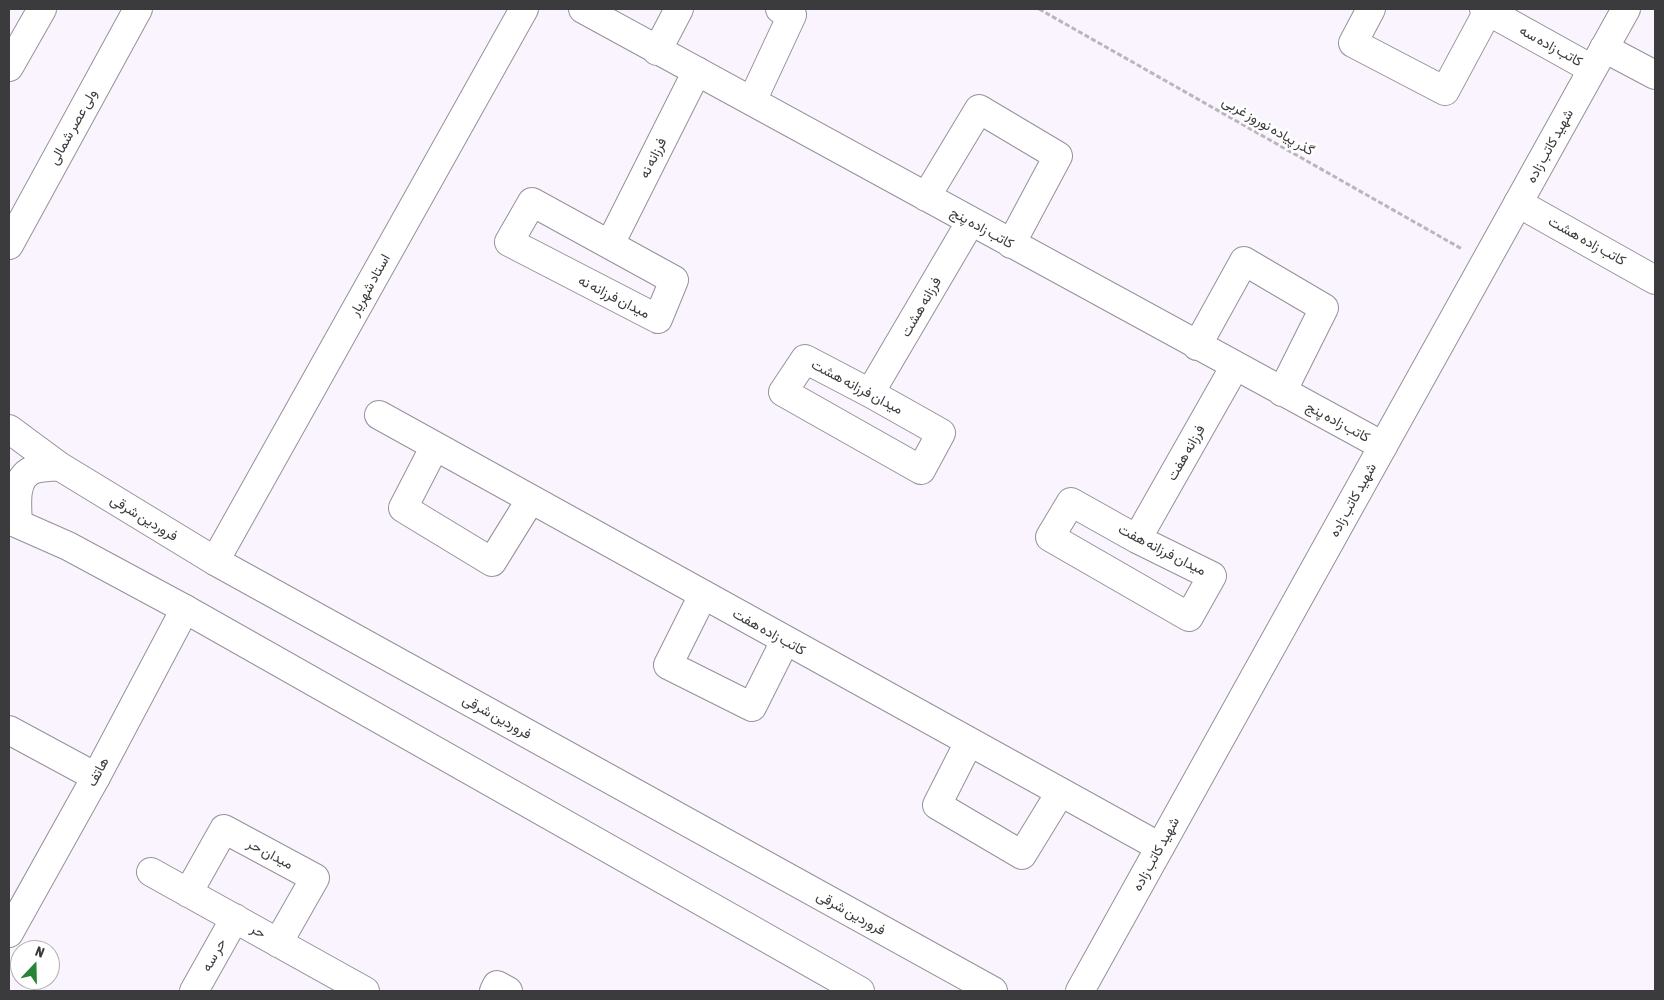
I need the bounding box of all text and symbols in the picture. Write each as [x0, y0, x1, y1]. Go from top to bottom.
street label: کاتب زاده سه [1516, 22, 1586, 70]
street label: ولی عصر شمالی [45, 86, 101, 168]
street label: گذر پیاده نوروز غربی [1219, 93, 1317, 159]
street label: شهید کاتب زاده [1523, 106, 1577, 186]
street label: فرزانه نه [636, 135, 670, 181]
street label: کاتب زاده پنج [947, 204, 1017, 252]
street label: کاتب زاده هشت [1545, 213, 1629, 269]
street label: استاد شهریار [346, 251, 394, 319]
street label: میدان فرزانه نه [576, 272, 652, 322]
street label: فرزانه هشت [897, 274, 945, 340]
street label: میدان فرزانه هشت [808, 356, 906, 418]
street label: کاتب زاده پنج [1303, 398, 1373, 446]
street label: فرزانه هفت [1163, 422, 1209, 484]
street label: شهید کاتب زاده [1326, 460, 1380, 540]
street label: فروردین شرقی [107, 491, 181, 545]
street label: میدان فرزانه هفت [1115, 521, 1209, 579]
street label: کاتب زاده هفت [729, 605, 809, 659]
street label: فروردین شرقی [460, 691, 534, 743]
street label: هاتف [83, 755, 113, 789]
street label: شهید کاتب زاده [1129, 814, 1183, 894]
street label: میدان حر [244, 835, 296, 873]
street label: فروردین شرقی [814, 887, 888, 939]
street label: حر [247, 920, 269, 942]
street label: حر سه [198, 936, 230, 974]
north arrow [10, 940, 60, 990]
text: N [33, 943, 47, 961]

